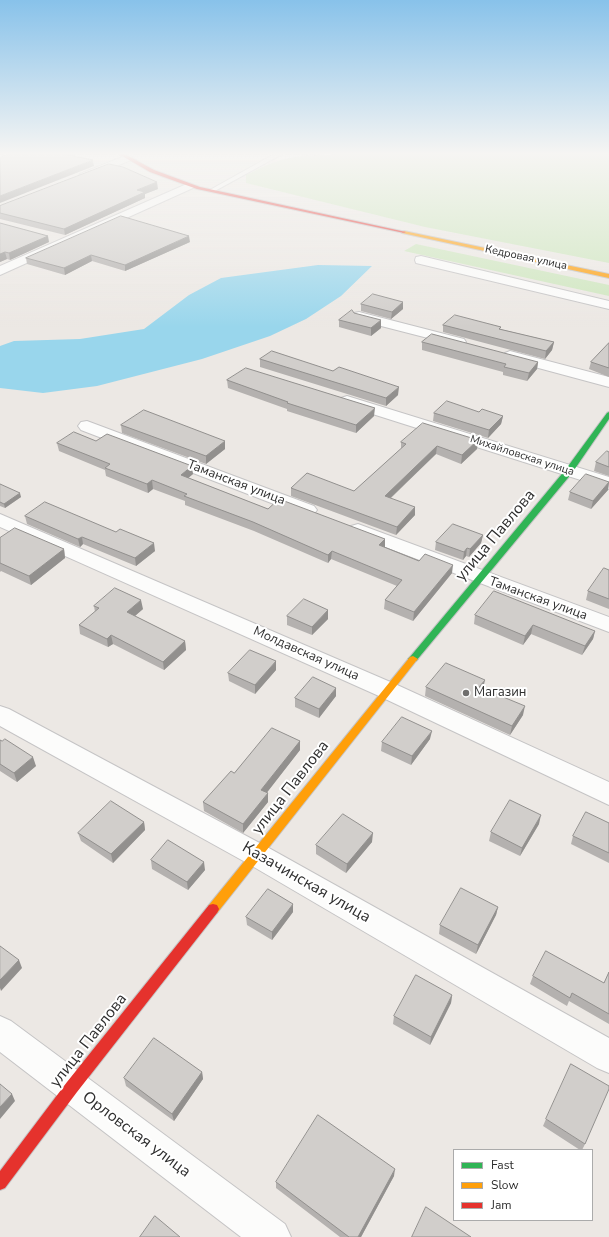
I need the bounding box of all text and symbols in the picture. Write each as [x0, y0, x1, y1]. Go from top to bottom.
street label: Кедровая улица [484, 243, 568, 273]
street label: Михайловская улица [468, 433, 576, 479]
street label: Таманская улица [185, 457, 287, 509]
street label: улица Павлова [452, 486, 540, 586]
street label: Таманская улица [487, 574, 589, 624]
street label: Молдавская улица [251, 624, 361, 684]
place label: Магазин [474, 685, 526, 701]
marker: Магазин [461, 688, 471, 698]
street label: улица Павлова [248, 737, 334, 839]
street label: Казачинская улица [238, 838, 374, 928]
street label: улица Павлова [46, 990, 132, 1092]
street label: Орловская улица [78, 1088, 194, 1182]
legend [453, 1149, 593, 1221]
text: Fast [491, 1157, 514, 1173]
text: Slow [491, 1177, 519, 1193]
text: Jam [491, 1197, 512, 1213]

